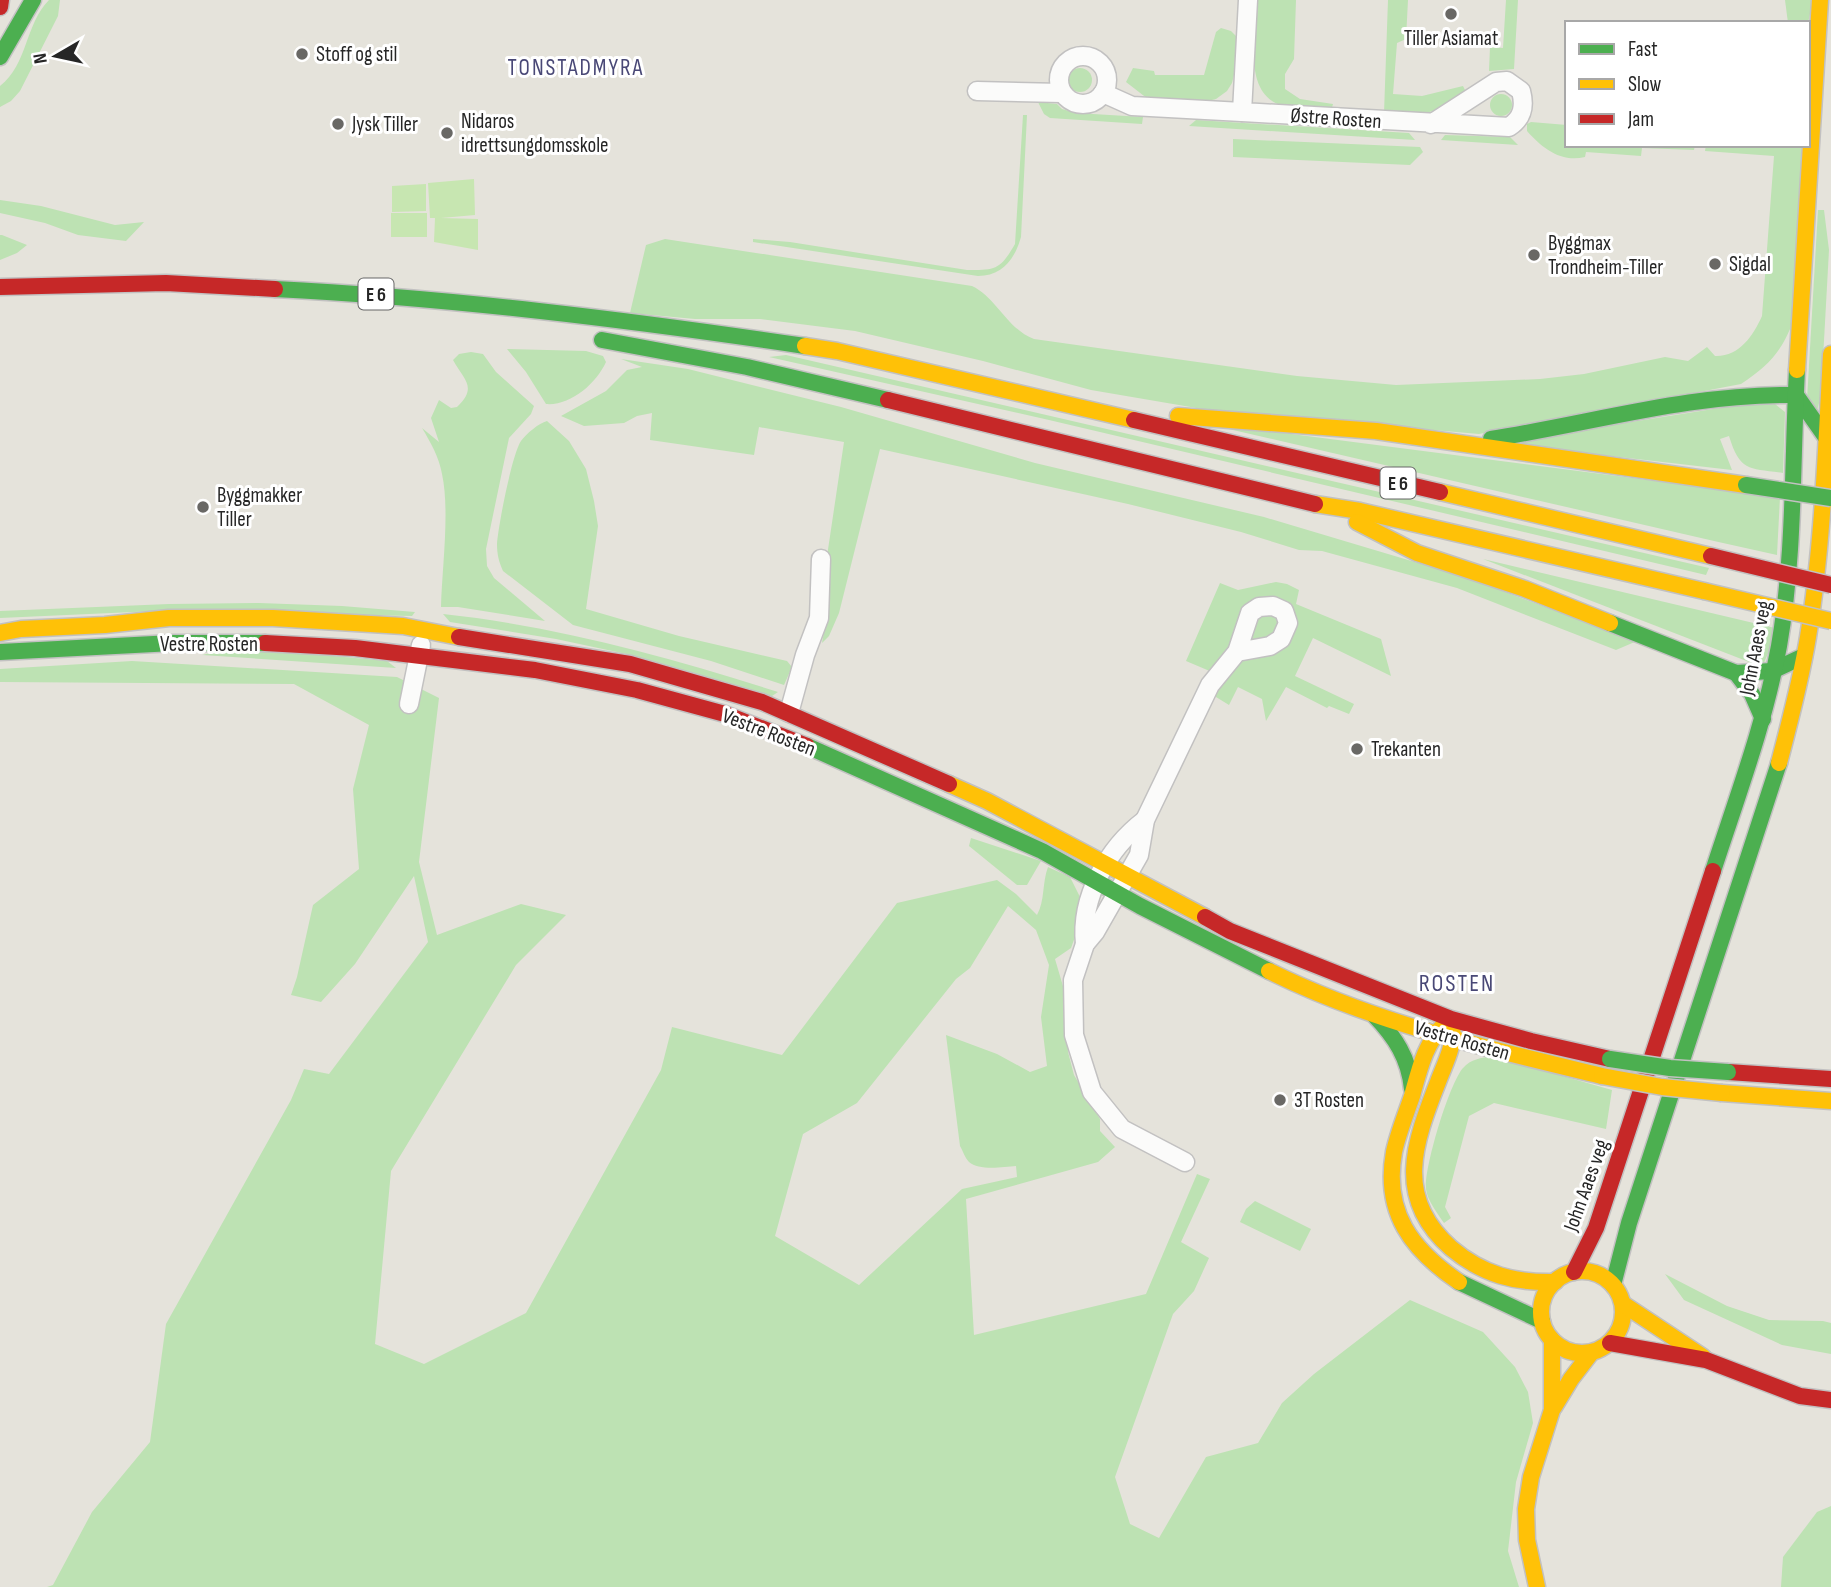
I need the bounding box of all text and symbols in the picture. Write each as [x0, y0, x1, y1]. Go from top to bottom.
marker: Tiller Asiamat [1443, 6, 1459, 22]
north arrow [21, 21, 91, 91]
legend [1565, 21, 1810, 147]
place label: Tiller Asiamat [1404, 26, 1498, 51]
text: Fast [1628, 37, 1658, 62]
place label: Stoff og stil [316, 42, 397, 67]
marker: Stoff og stil [294, 46, 310, 62]
text: N [29, 52, 53, 65]
district label: TONSTADMYRA [508, 54, 644, 82]
text: Slow [1628, 72, 1662, 97]
street label: Østre Rosten [1290, 103, 1382, 134]
text: Jam [1627, 107, 1654, 132]
place label: Nidaros idrettsungdomsskole [461, 109, 609, 158]
place label: Jysk Tiller [351, 112, 418, 137]
marker: Jysk Tiller [330, 116, 346, 132]
marker: Nidaros idrettsungdomsskole [439, 125, 455, 141]
place label: Byggmax Trondheim-Tiller [1548, 231, 1663, 280]
marker: Byggmax Trondheim-Tiller [1526, 247, 1542, 263]
place label: Sigdal [1729, 252, 1771, 277]
marker: Sigdal [1707, 256, 1723, 272]
road number: E 6 [358, 278, 394, 310]
road number: E 6 [1380, 468, 1416, 498]
place label: Byggmakker Tiller [217, 483, 302, 532]
marker: Byggmakker Tiller [195, 499, 211, 515]
street label: John Aaes veg [1734, 599, 1777, 698]
street label: Vestre Rosten [160, 632, 258, 657]
street label: Vestre Rosten [719, 703, 819, 762]
place label: Trekanten [1371, 737, 1441, 762]
marker: Trekanten [1349, 741, 1365, 757]
district label: ROSTEN [1419, 969, 1495, 998]
street label: Vestre Rosten [1411, 1015, 1512, 1066]
place label: 3T Rosten [1294, 1088, 1364, 1113]
marker: 3T Rosten [1272, 1092, 1288, 1108]
street label: John Aaes veg [1558, 1136, 1615, 1235]

